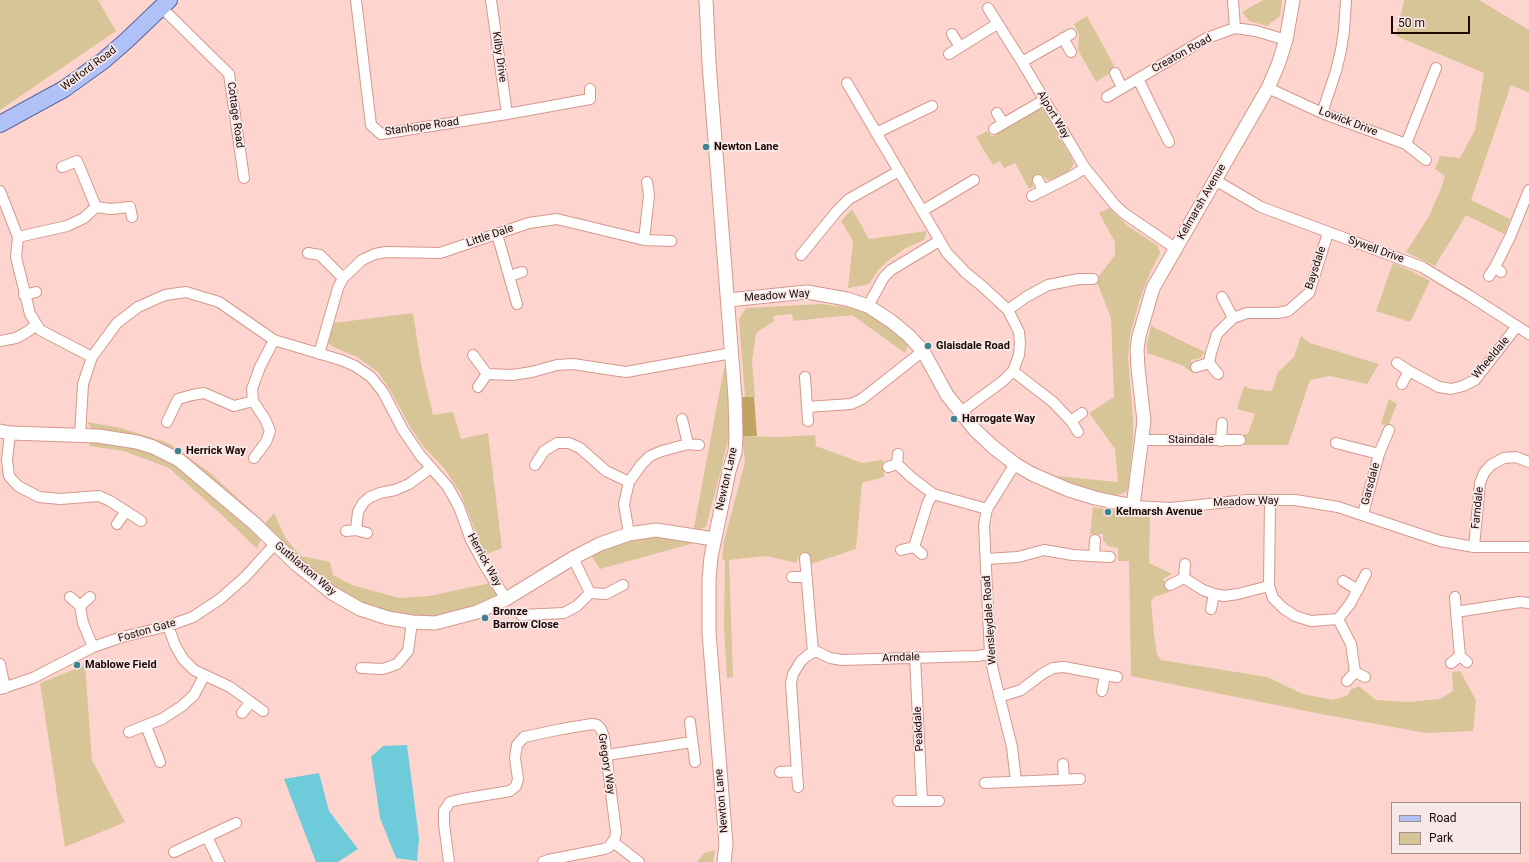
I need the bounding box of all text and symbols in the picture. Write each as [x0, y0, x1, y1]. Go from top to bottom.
scale bar [1393, 8, 1472, 34]
text: 50 m [1398, 16, 1425, 30]
street label: Kilby Drive [489, 31, 509, 83]
street label: Creaton Road [1150, 32, 1214, 76]
street label: Welford Road [59, 44, 119, 94]
street label: Cottage Road [224, 81, 246, 149]
street label: Alport Way [1034, 89, 1072, 141]
street label: Lowick Drive [1317, 105, 1379, 139]
street label: Stanhope Road [384, 115, 460, 139]
place label: Newton Lane [714, 140, 778, 154]
marker: Newton Lane [701, 142, 711, 152]
street label: Kelmarsh Avenue [1175, 162, 1229, 242]
street label: Little Dale [465, 222, 515, 250]
street label: Sywell Drive [1346, 234, 1406, 266]
street label: Baysdale [1303, 245, 1329, 291]
street label: Meadow Way [744, 287, 810, 305]
street label: Wheeldale [1470, 334, 1512, 382]
place label: Glaisdale Road [936, 339, 1010, 353]
marker: Glaisdale Road [923, 341, 933, 351]
place label: Harrogate Way [962, 412, 1035, 426]
marker: Harrogate Way [949, 414, 959, 424]
street label: Staindale [1168, 433, 1214, 447]
place label: Herrick Way [186, 444, 246, 458]
marker: Herrick Way [173, 446, 183, 456]
street label: Newton Lane [713, 446, 741, 512]
street label: Garsdale [1359, 461, 1383, 507]
street label: Farndale [1469, 486, 1487, 530]
street label: Meadow Way [1213, 494, 1279, 510]
place label: Kelmarsh Avenue [1116, 505, 1203, 519]
marker: Kelmarsh Avenue [1103, 507, 1113, 517]
street label: Herrick Way [464, 531, 504, 589]
street label: Guthlaxton Way [271, 539, 339, 599]
street label: Wensleydale Road [980, 575, 1000, 665]
place label: Bronze Barrow Close [493, 605, 559, 631]
marker: Bronze Barrow Close [480, 613, 490, 623]
street label: Foston Gate [117, 616, 177, 646]
street label: Arndale [882, 651, 920, 665]
place label: Mablowe Field [85, 658, 157, 672]
marker: Mablowe Field [72, 660, 82, 670]
street label: Peakdale [911, 706, 927, 752]
street label: Gregory Way [595, 732, 617, 796]
street label: Newton Lane [713, 768, 731, 834]
legend [1391, 802, 1521, 854]
text: Road [1429, 811, 1457, 825]
text: Park [1429, 831, 1453, 845]

